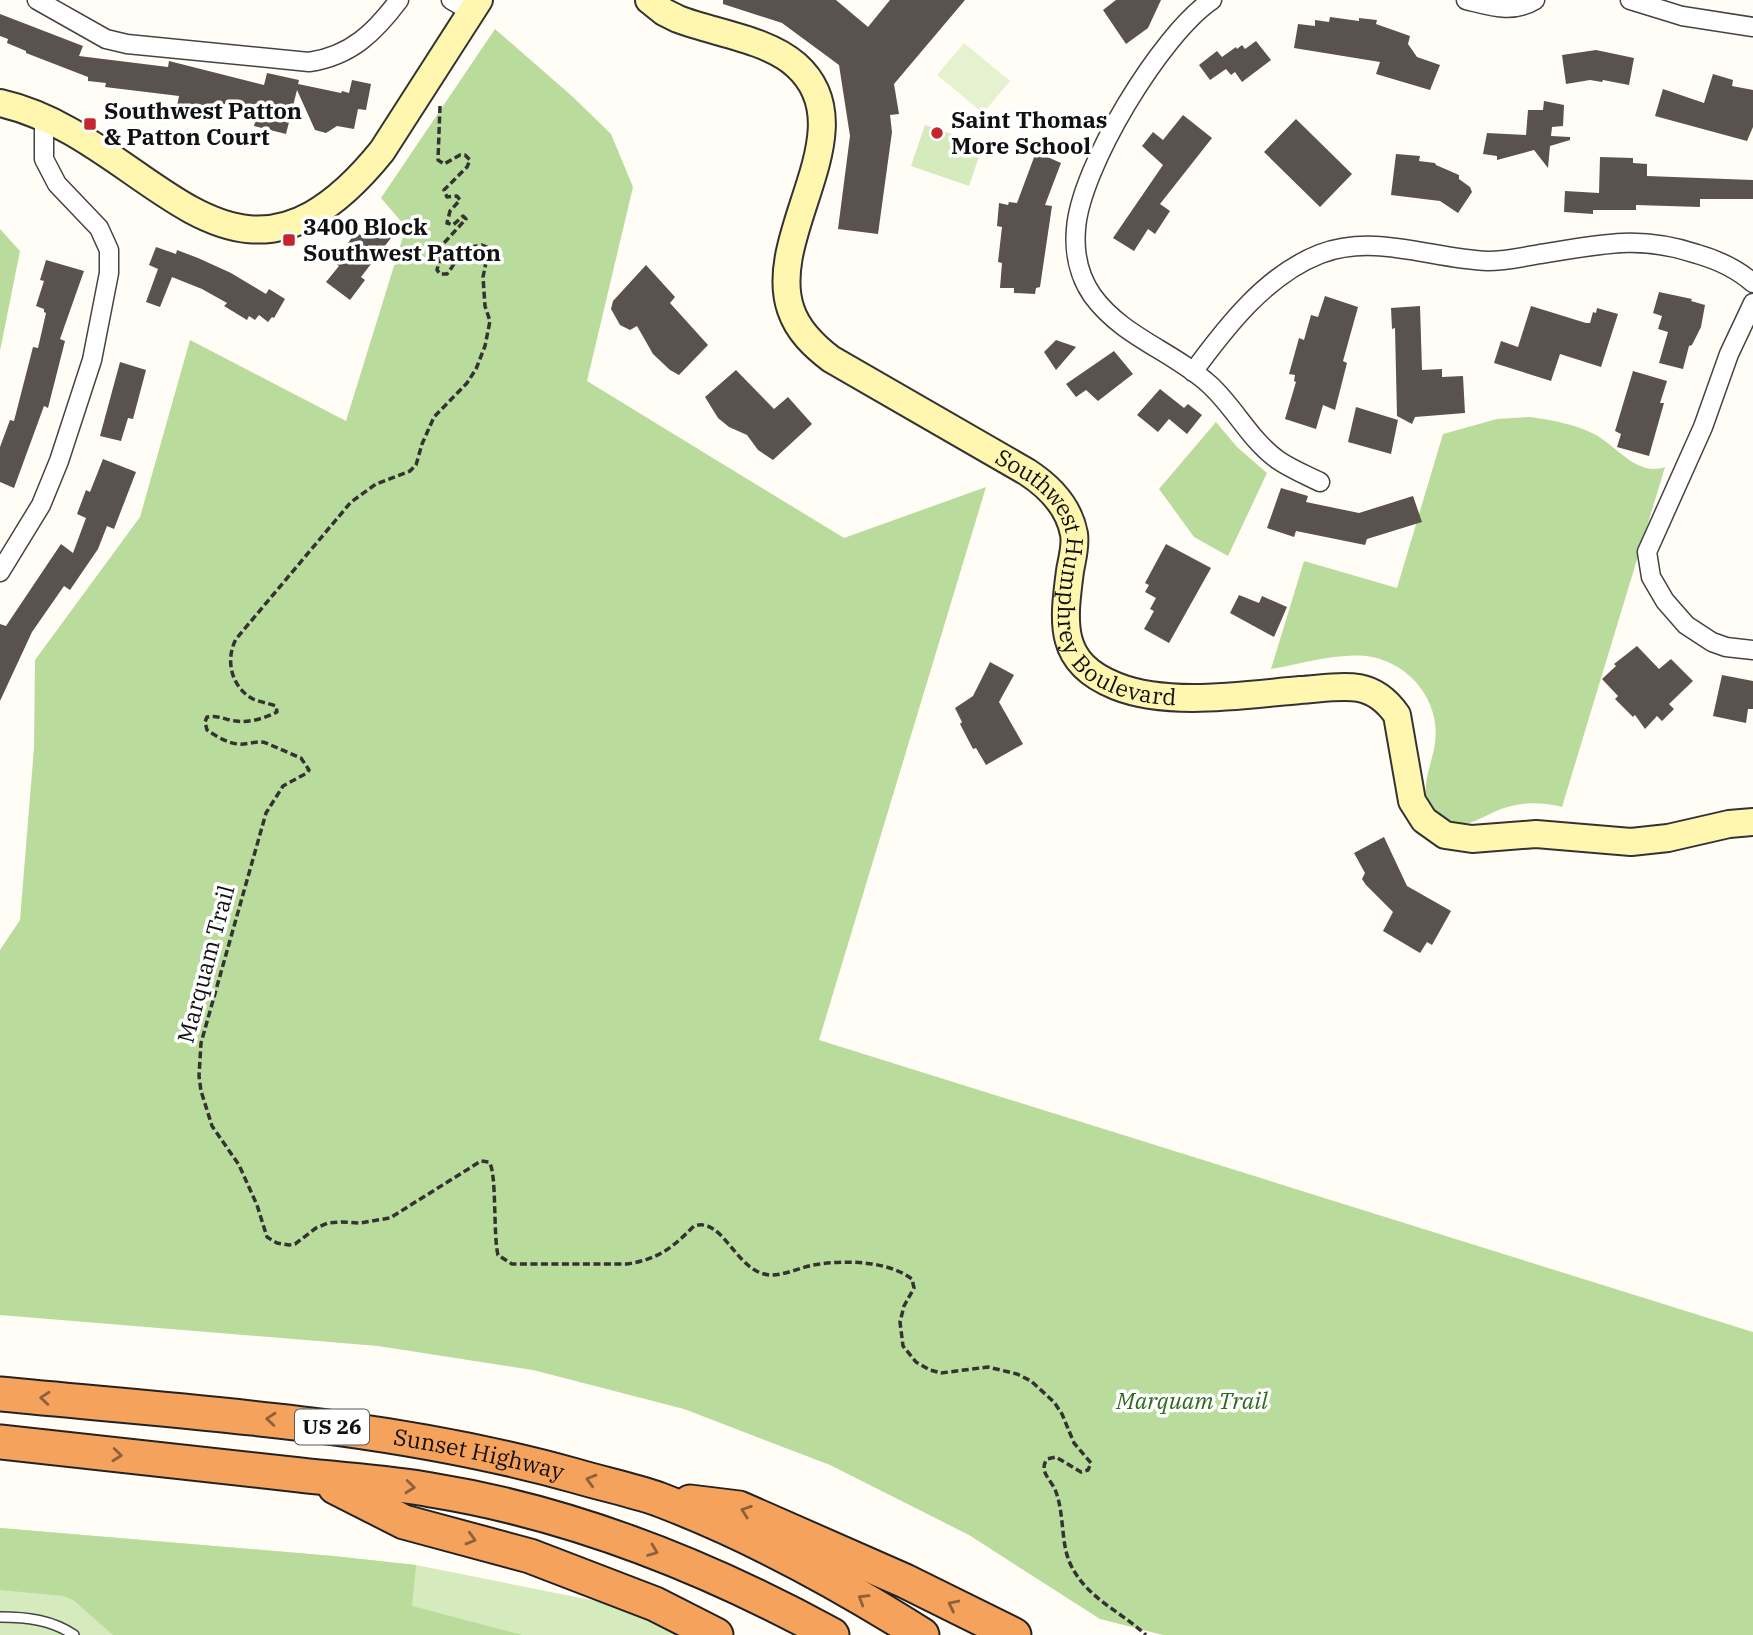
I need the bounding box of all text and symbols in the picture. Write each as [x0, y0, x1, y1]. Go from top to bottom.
place label: Southwest Patton & Patton Court [104, 95, 302, 151]
place label: Saint Thomas More School [951, 104, 1108, 160]
marker: Southwest Patton & Patton Court [82, 116, 98, 132]
marker: Saint Thomas More School [929, 125, 945, 141]
place label: 3400 Block Southwest Patton [303, 211, 501, 267]
marker: 3400 Block Southwest Patton [281, 232, 297, 248]
street label: Southwest Humphrey Boulevard [991, 441, 1177, 712]
street label: Marquam Trail [170, 881, 241, 1046]
park label: Marquam Trail [1115, 1385, 1268, 1415]
one-way arrow [39, 1391, 50, 1406]
road number: US 26 [295, 1410, 369, 1444]
one-way arrow [266, 1412, 277, 1427]
street label: Sunset Highway [391, 1421, 568, 1486]
one-way arrow [111, 1447, 122, 1462]
one-way arrow [585, 1474, 597, 1489]
one-way arrow [404, 1480, 416, 1495]
one-way arrow [740, 1505, 752, 1519]
one-way arrow [465, 1531, 477, 1546]
one-way arrow [647, 1542, 659, 1556]
one-way arrow [858, 1595, 871, 1608]
one-way arrow [948, 1599, 960, 1613]

